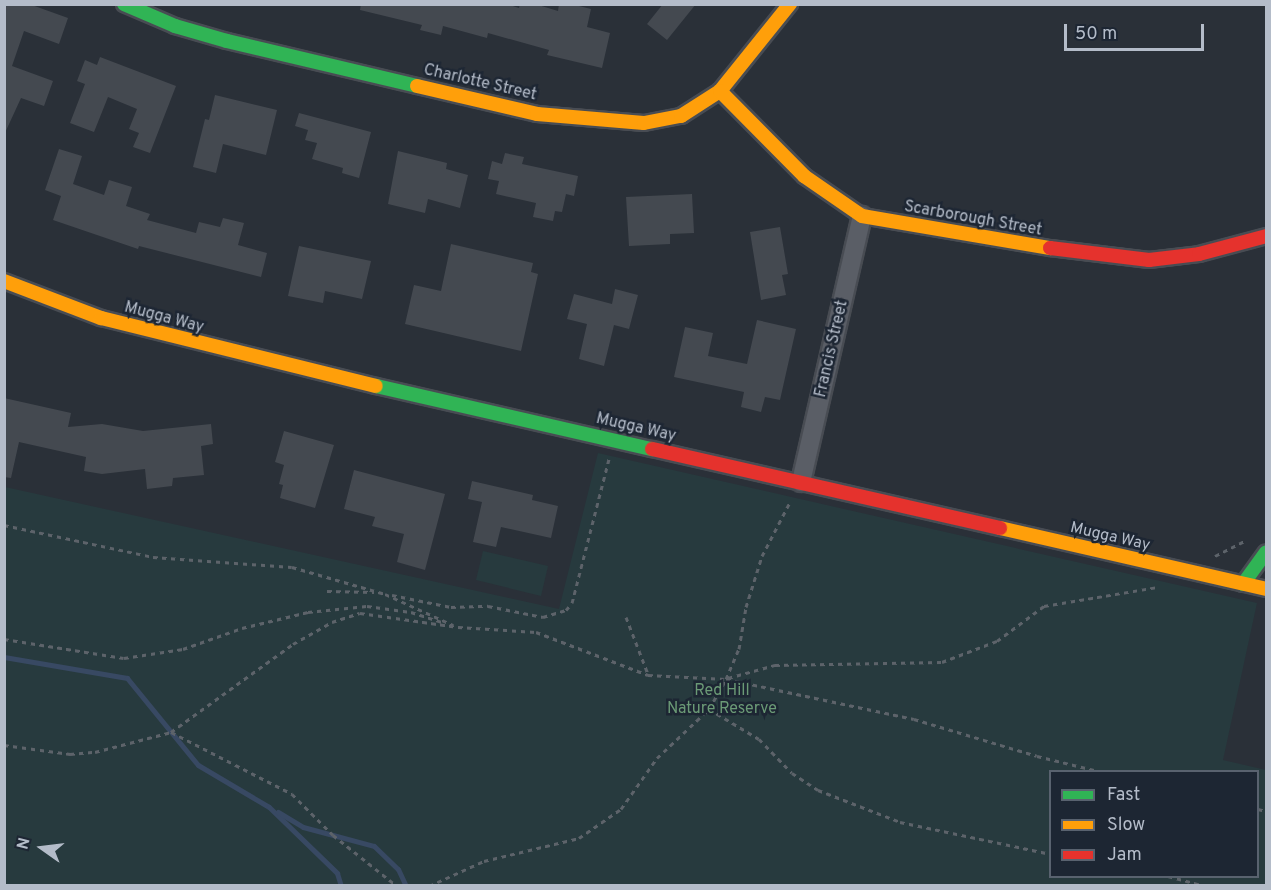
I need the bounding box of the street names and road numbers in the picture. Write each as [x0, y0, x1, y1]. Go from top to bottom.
street label: Charlotte Street [422, 61, 538, 105]
street label: Scarborough Street [903, 197, 1043, 241]
street label: Mugga Way [122, 298, 206, 338]
street label: Francis Street [812, 299, 852, 399]
street label: Mugga Way [594, 409, 678, 447]
street label: Mugga Way [1068, 518, 1152, 556]

